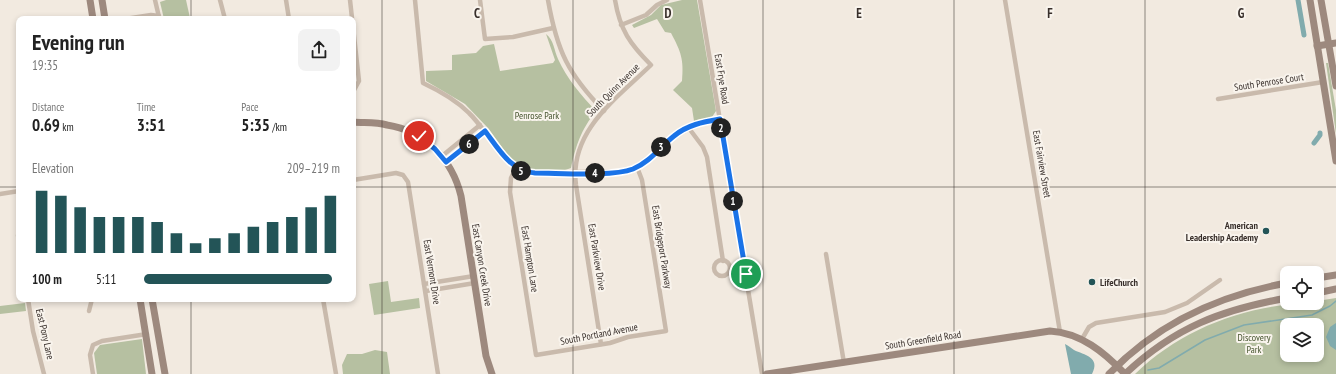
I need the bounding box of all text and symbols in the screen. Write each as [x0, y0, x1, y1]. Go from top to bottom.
text: C [474, 5, 480, 22]
text: D [665, 5, 672, 22]
text: E [856, 5, 862, 22]
text: F [1047, 5, 1053, 22]
text: G [1238, 5, 1245, 22]
text: Evening run [32, 28, 125, 56]
button: share [298, 29, 340, 71]
street label: East Frye Road [712, 53, 732, 105]
text: 19:35 [32, 57, 58, 74]
street label: South Quinn Avenue [584, 61, 642, 119]
street label: South Penrose Court [1233, 70, 1305, 94]
text: Distance [32, 100, 64, 114]
text: Time [137, 100, 156, 114]
text: Pace [241, 100, 259, 114]
park label: Penrose Park [515, 109, 559, 122]
text: 0.69 [32, 114, 60, 136]
text: 3:51 [137, 114, 165, 136]
text: 5:35 [241, 114, 270, 136]
pin: 2 [711, 118, 731, 138]
pin [402, 119, 436, 153]
text: km [60, 120, 74, 134]
text: /km [270, 120, 287, 134]
text: 2 [718, 121, 724, 135]
icon: check [408, 125, 430, 147]
street label: East Fairview Street [1030, 129, 1054, 199]
pin: 6 [459, 134, 479, 154]
text: 6 [466, 137, 472, 151]
pin: 3 [651, 137, 671, 157]
text: 3 [658, 140, 664, 154]
text: Elevation [32, 160, 74, 177]
text: 209–219 m [287, 160, 340, 177]
pin: 5 [511, 161, 531, 181]
pin: 4 [585, 163, 605, 183]
text: 5 [518, 164, 524, 178]
text: 4 [592, 166, 598, 180]
pin: 1 [723, 191, 743, 211]
text: 1 [730, 194, 736, 208]
street label: East Bridgeport Parkway [649, 205, 675, 290]
place label: American Leadership Academy [1186, 219, 1259, 244]
street label: East Canyon Creek Drive [469, 223, 495, 307]
street label: East Parkview Drive [585, 223, 609, 291]
street label: East Hampton Lane [518, 225, 542, 293]
marker: American Leadership Academy [1261, 226, 1271, 236]
street label: East Vermont Drive [420, 239, 444, 305]
pin [729, 257, 763, 291]
icon: arrive [735, 263, 757, 285]
map controls [1280, 266, 1324, 362]
button: locate [1280, 266, 1324, 310]
text: 100 m [32, 271, 62, 288]
text: 5:11 [96, 271, 116, 288]
place label: LifeChurch [1100, 276, 1138, 289]
marker: LifeChurch [1087, 277, 1097, 287]
street label: East Pony Lane [33, 307, 57, 361]
button: layers [1280, 318, 1324, 362]
street label: South Portland Avenue [559, 320, 639, 348]
street label: South Greenfield Road [884, 328, 962, 352]
park label: Discovery Park [1238, 331, 1271, 356]

